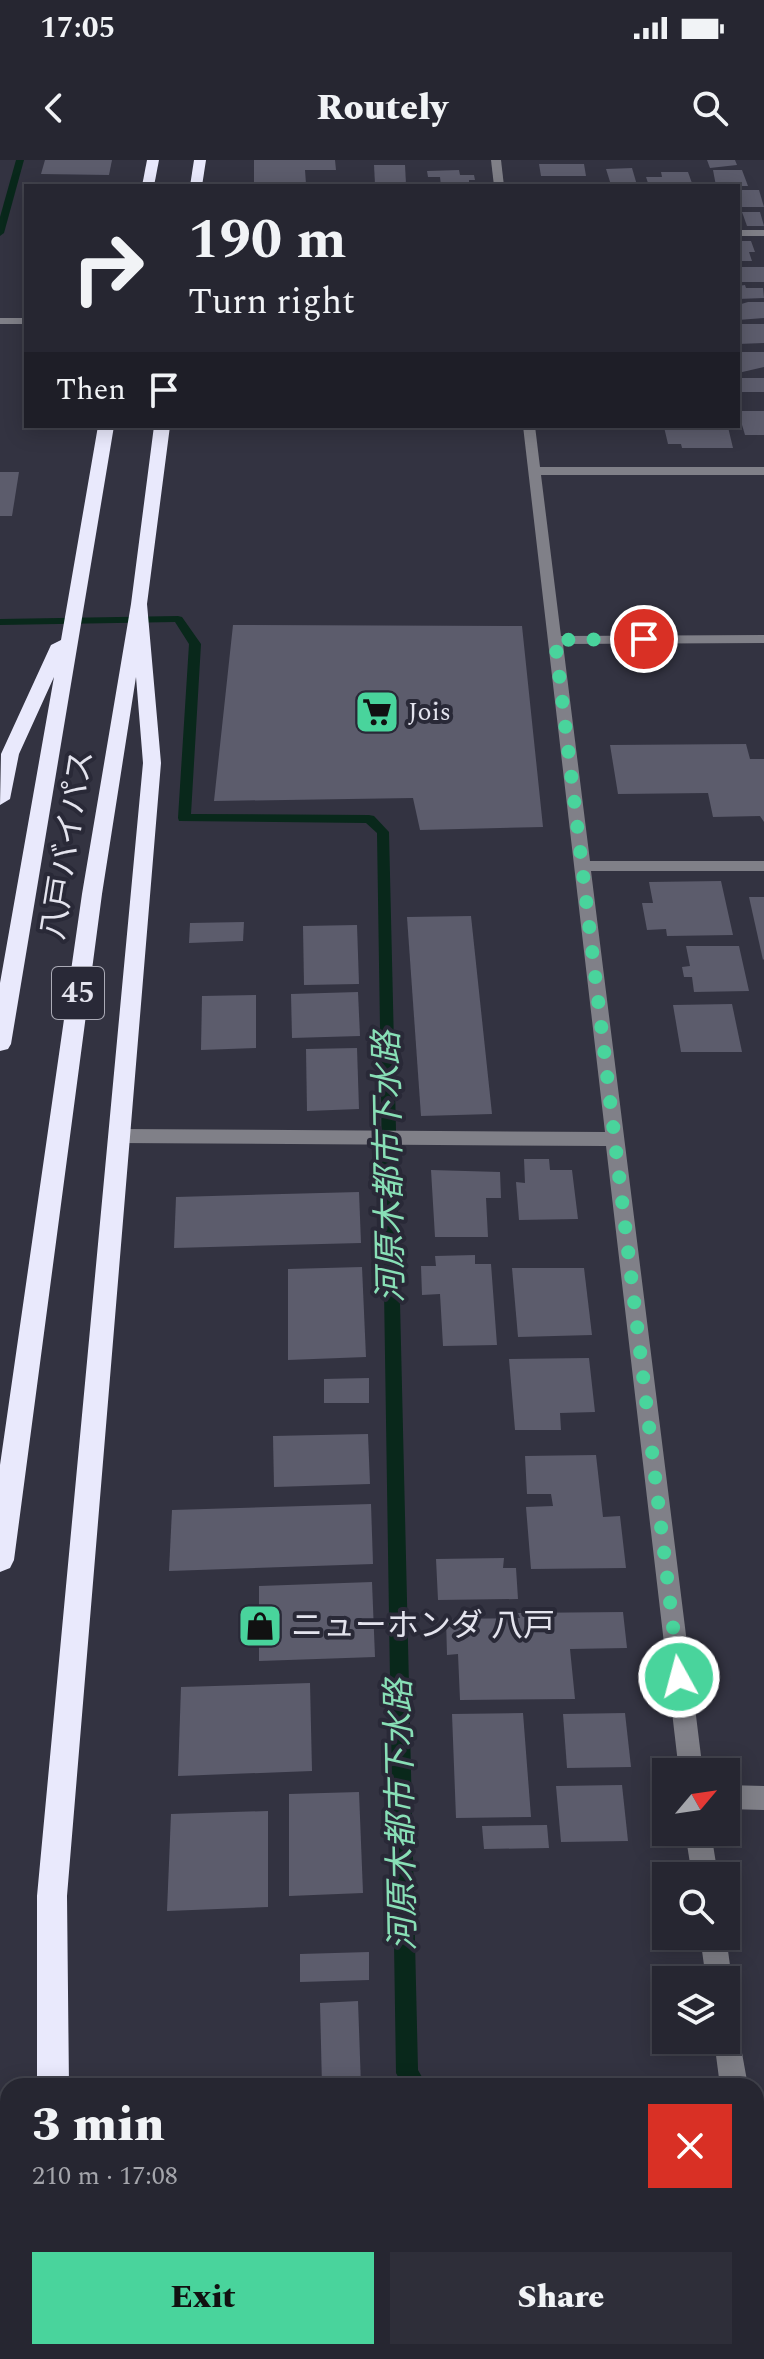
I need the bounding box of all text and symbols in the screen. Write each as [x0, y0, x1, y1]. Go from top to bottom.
text: 17:05 [40, 5, 115, 51]
text: Routely [316, 81, 448, 136]
icon: back [32, 86, 76, 130]
icon: search [688, 86, 732, 130]
text: 190 m [188, 198, 347, 283]
icon: right [56, 216, 160, 320]
text: Turn right [188, 275, 355, 330]
text: Then [56, 367, 126, 413]
icon: arrive [142, 368, 186, 412]
pin [610, 605, 678, 673]
icon: arrive [622, 617, 666, 661]
supermarket icon: Jois [353, 688, 401, 736]
place label: Jois [408, 692, 451, 732]
street label: 八戸バイパス [29, 747, 107, 943]
road number: 45 [52, 967, 104, 1019]
water label: 河原木都市下水路 [362, 1028, 418, 1303]
shop icon: ニューホンダ 八戸 [236, 1602, 284, 1650]
place label: ニューホンダ 八戸 [291, 1602, 555, 1651]
position arrow [637, 1635, 721, 1719]
water label: 河原木都市下水路 [374, 1676, 430, 1951]
north arrow [652, 1758, 740, 1846]
map controls [652, 1758, 740, 2054]
button: search [652, 1862, 740, 1950]
button: layers [652, 1966, 740, 2054]
text: 3 min [32, 2089, 165, 2162]
button: close [648, 2104, 732, 2188]
text: 210 m · 17:08 [32, 2156, 178, 2196]
button: Exit [32, 2252, 374, 2344]
button: Share [390, 2252, 732, 2344]

